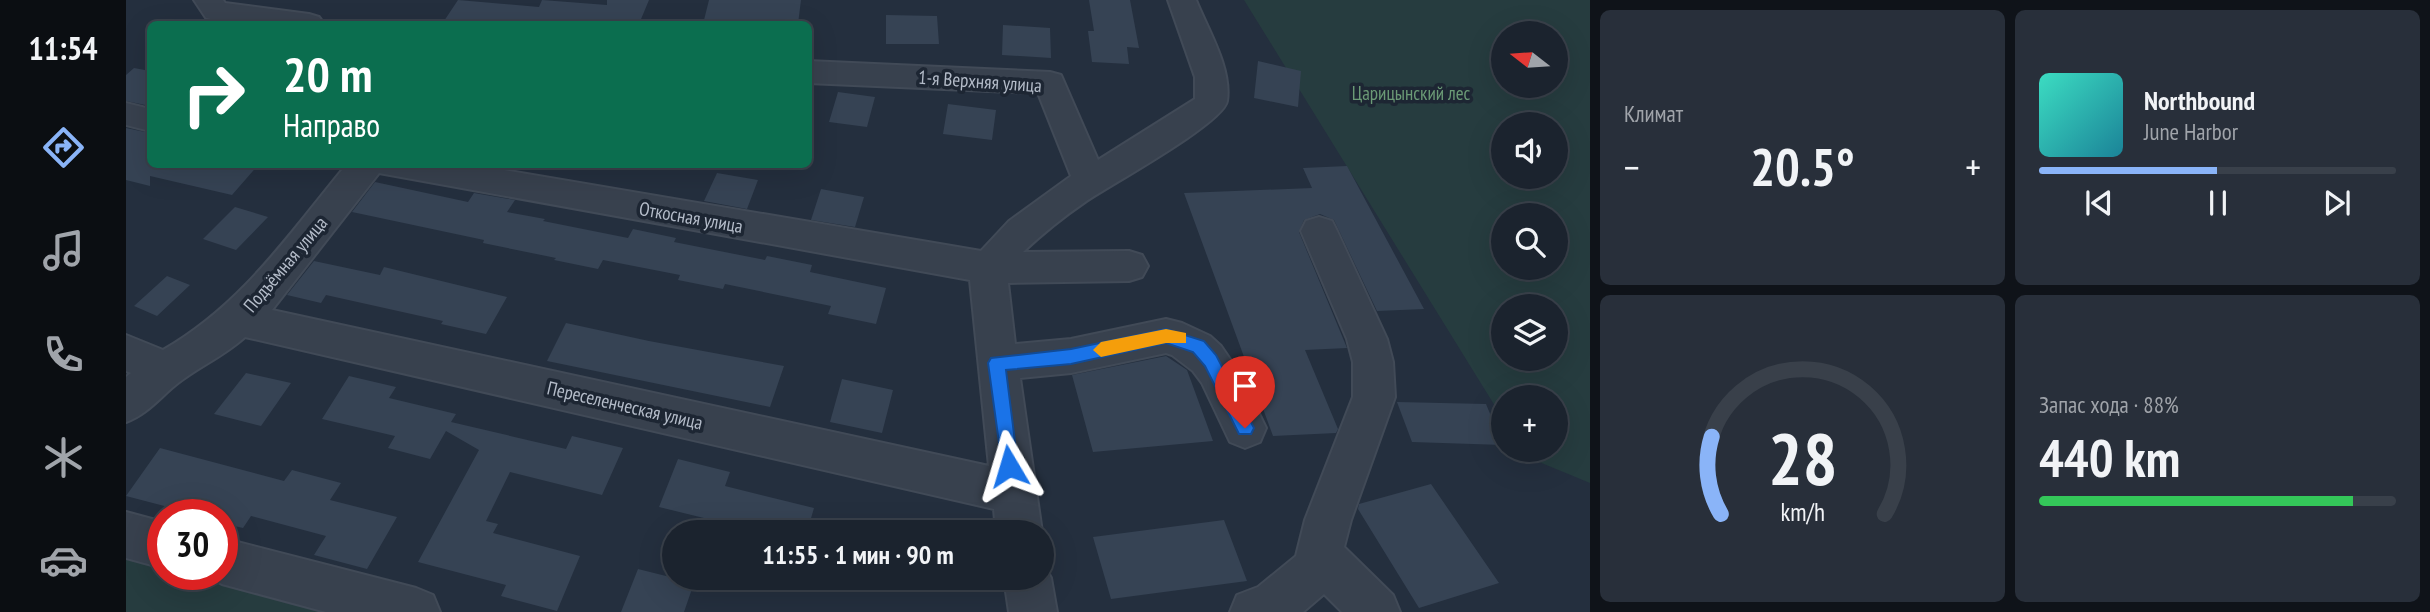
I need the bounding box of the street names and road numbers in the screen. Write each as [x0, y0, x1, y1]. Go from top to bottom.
street label: 1-я Верхняя улица [917, 65, 1043, 97]
street label: Откосная улица [637, 196, 745, 238]
street label: Подъёмная улица [238, 211, 332, 317]
street label: Переселенческая улица [545, 375, 705, 435]

